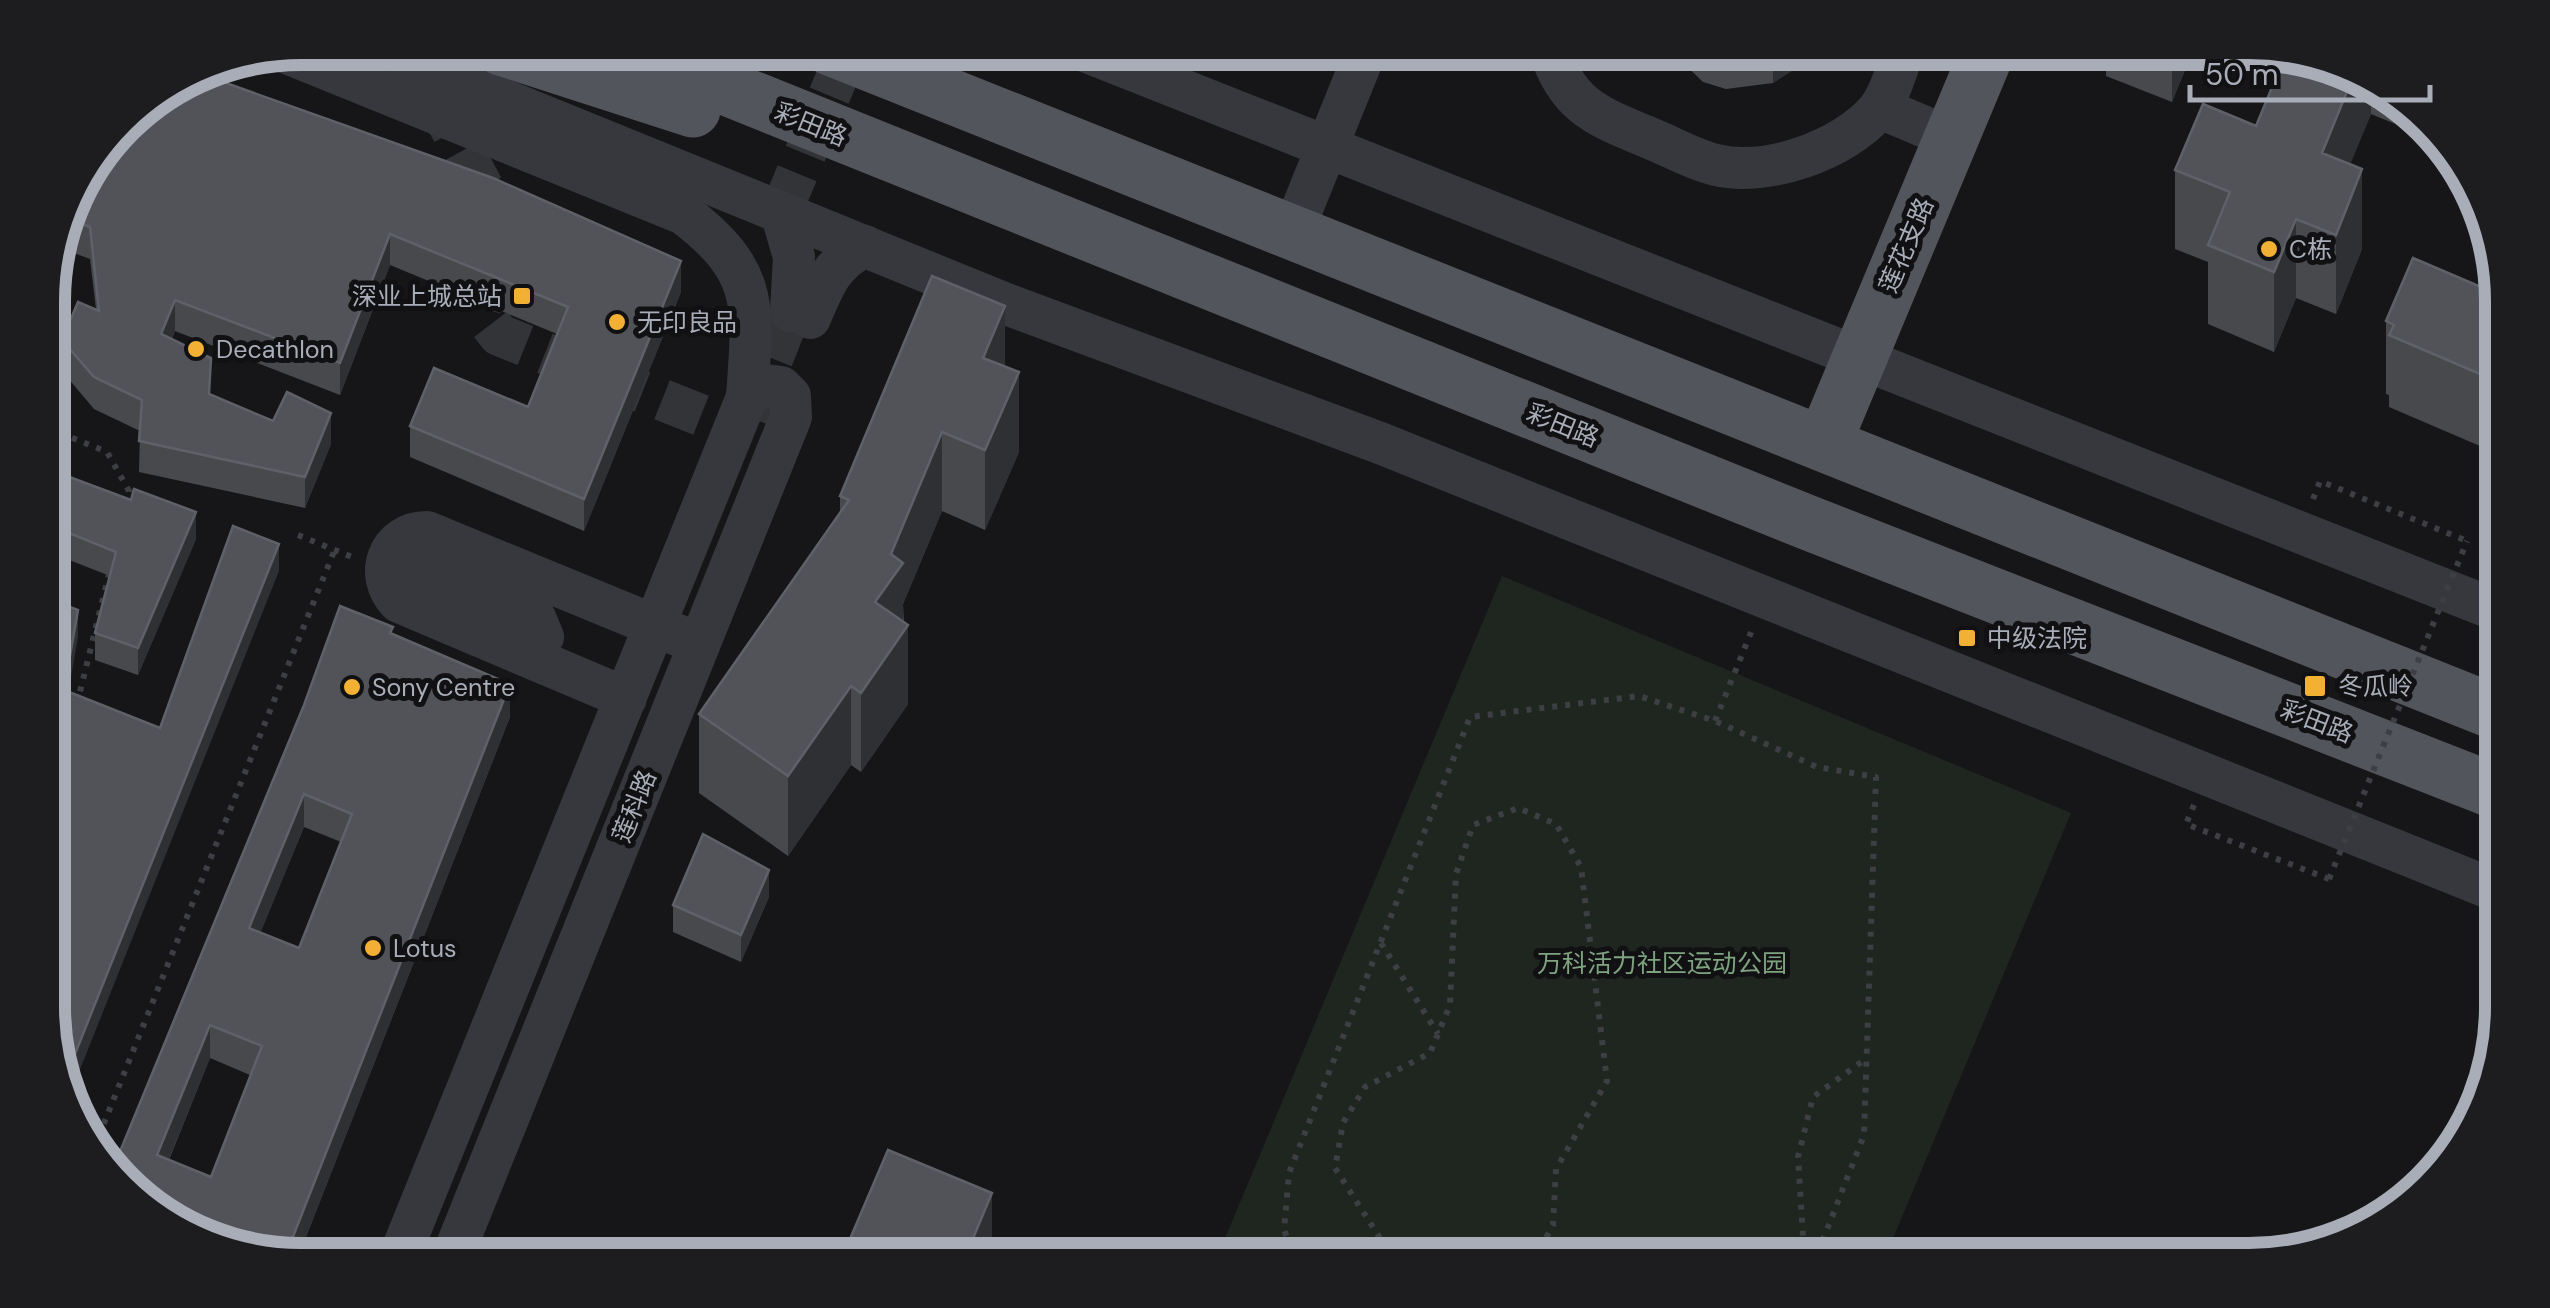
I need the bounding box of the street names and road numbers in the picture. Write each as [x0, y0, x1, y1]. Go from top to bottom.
street label: 彩田路 [770, 95, 852, 154]
street label: 莲花支路 [1872, 193, 1941, 298]
street label: 彩田路 [1522, 396, 1604, 455]
street label: 彩田路 [2276, 693, 2358, 750]
street label: 莲科路 [605, 765, 664, 847]

